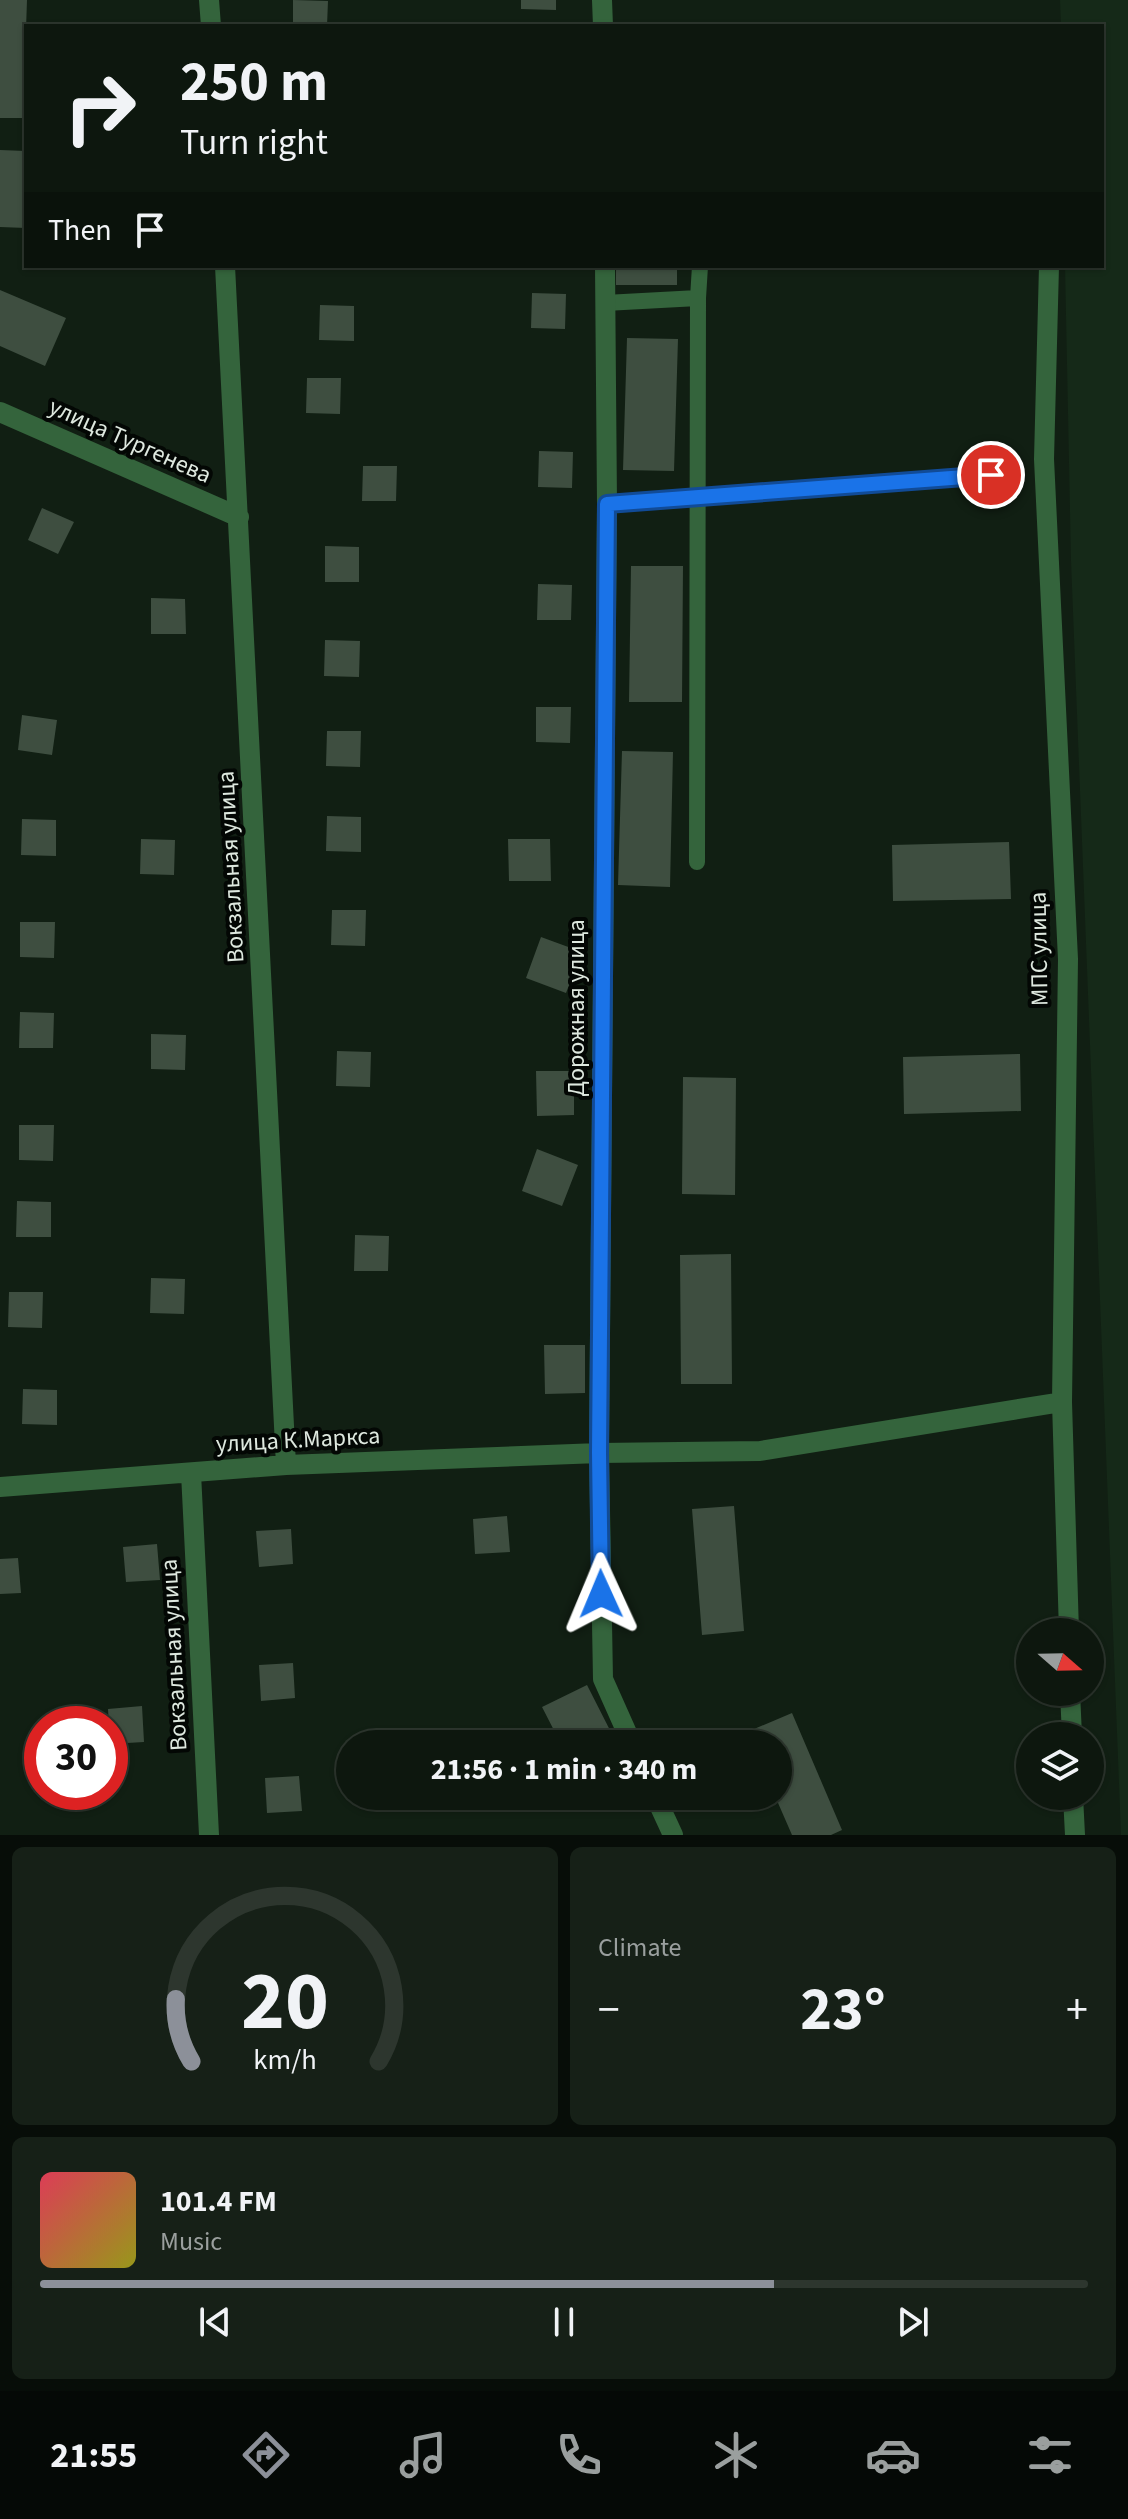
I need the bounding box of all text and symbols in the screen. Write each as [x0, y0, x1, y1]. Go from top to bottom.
text: 250 m [180, 43, 328, 122]
icon: right [48, 56, 152, 160]
text: Turn right [180, 117, 328, 168]
icon: arrive [128, 208, 172, 252]
text: Then [48, 209, 112, 252]
street label: улица Тургенева [43, 389, 217, 493]
pin [957, 441, 1025, 509]
icon: arrive [969, 453, 1013, 497]
street label: Вокзальная улица [208, 770, 254, 964]
street label: МПС улица [1021, 892, 1057, 1006]
street label: Дорожная улица [559, 920, 594, 1097]
street label: улица К.Маркса [215, 1418, 381, 1462]
position arrow [559, 1552, 643, 1636]
street label: Вокзальная улица [151, 1558, 197, 1752]
north arrow [1016, 1618, 1104, 1706]
map controls [1016, 1618, 1104, 1810]
speed limit sign: 30 [24, 1706, 128, 1810]
button: layers [1016, 1722, 1104, 1810]
text: 21:56 · 1 min · 340 m [431, 1748, 697, 1791]
text: Climate [598, 1929, 682, 1966]
text: 20 [241, 1943, 329, 2061]
text: 23° [800, 1968, 886, 2053]
text: − [598, 1979, 620, 2042]
text: + [1066, 1979, 1088, 2042]
text: km/h [253, 2040, 317, 2080]
text: 101.4 FM [160, 2180, 277, 2223]
text: Music [160, 2223, 222, 2260]
icon: previous [193, 2300, 237, 2344]
icon: pause [542, 2300, 586, 2344]
icon: next [891, 2300, 935, 2344]
icon: directions [238, 2427, 294, 2483]
icon: music [395, 2427, 451, 2483]
icon: phone [551, 2427, 607, 2483]
icon: climate [708, 2427, 764, 2483]
icon: car [865, 2427, 921, 2483]
icon: filters [1022, 2427, 1078, 2483]
text: 21:55 [50, 2430, 137, 2481]

